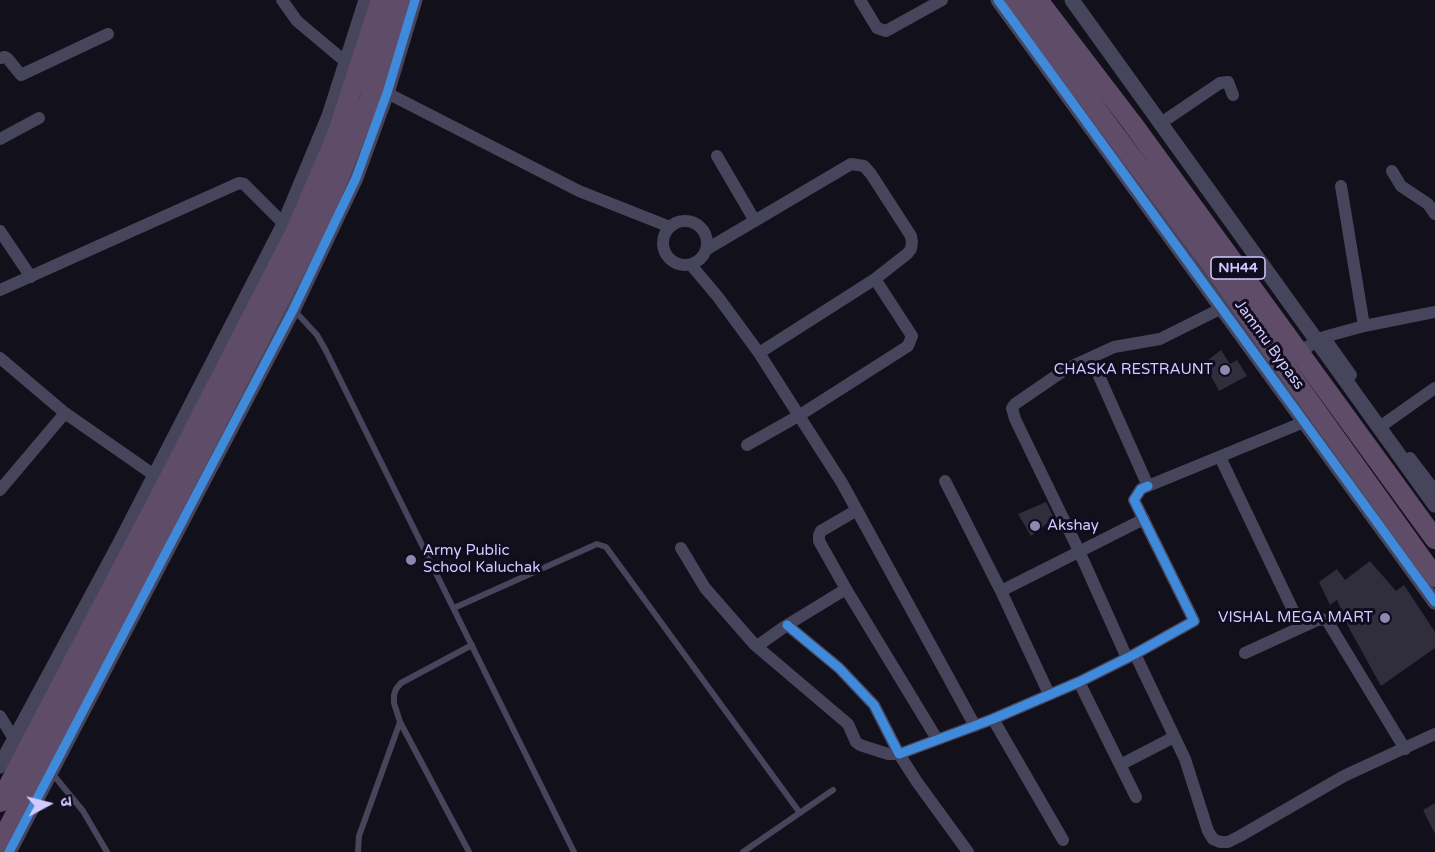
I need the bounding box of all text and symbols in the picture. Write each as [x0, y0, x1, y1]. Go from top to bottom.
road number: NH44 [1211, 257, 1265, 279]
street label: Jammu Bypass [1230, 297, 1308, 393]
place label: CHASKA RESTRAUNT [1054, 361, 1213, 379]
marker: CHASKA RESTRAUNT [1218, 363, 1232, 377]
place label: Akshay [1047, 517, 1099, 535]
marker: Akshay [1028, 519, 1042, 533]
place label: Army Public School Kaluchak [423, 542, 540, 577]
marker: Army Public School Kaluchak [404, 553, 418, 567]
place label: VISHAL MEGA MART [1218, 609, 1373, 627]
marker: VISHAL MEGA MART [1378, 611, 1392, 625]
north arrow [18, 774, 78, 834]
text: उ [55, 796, 76, 808]

